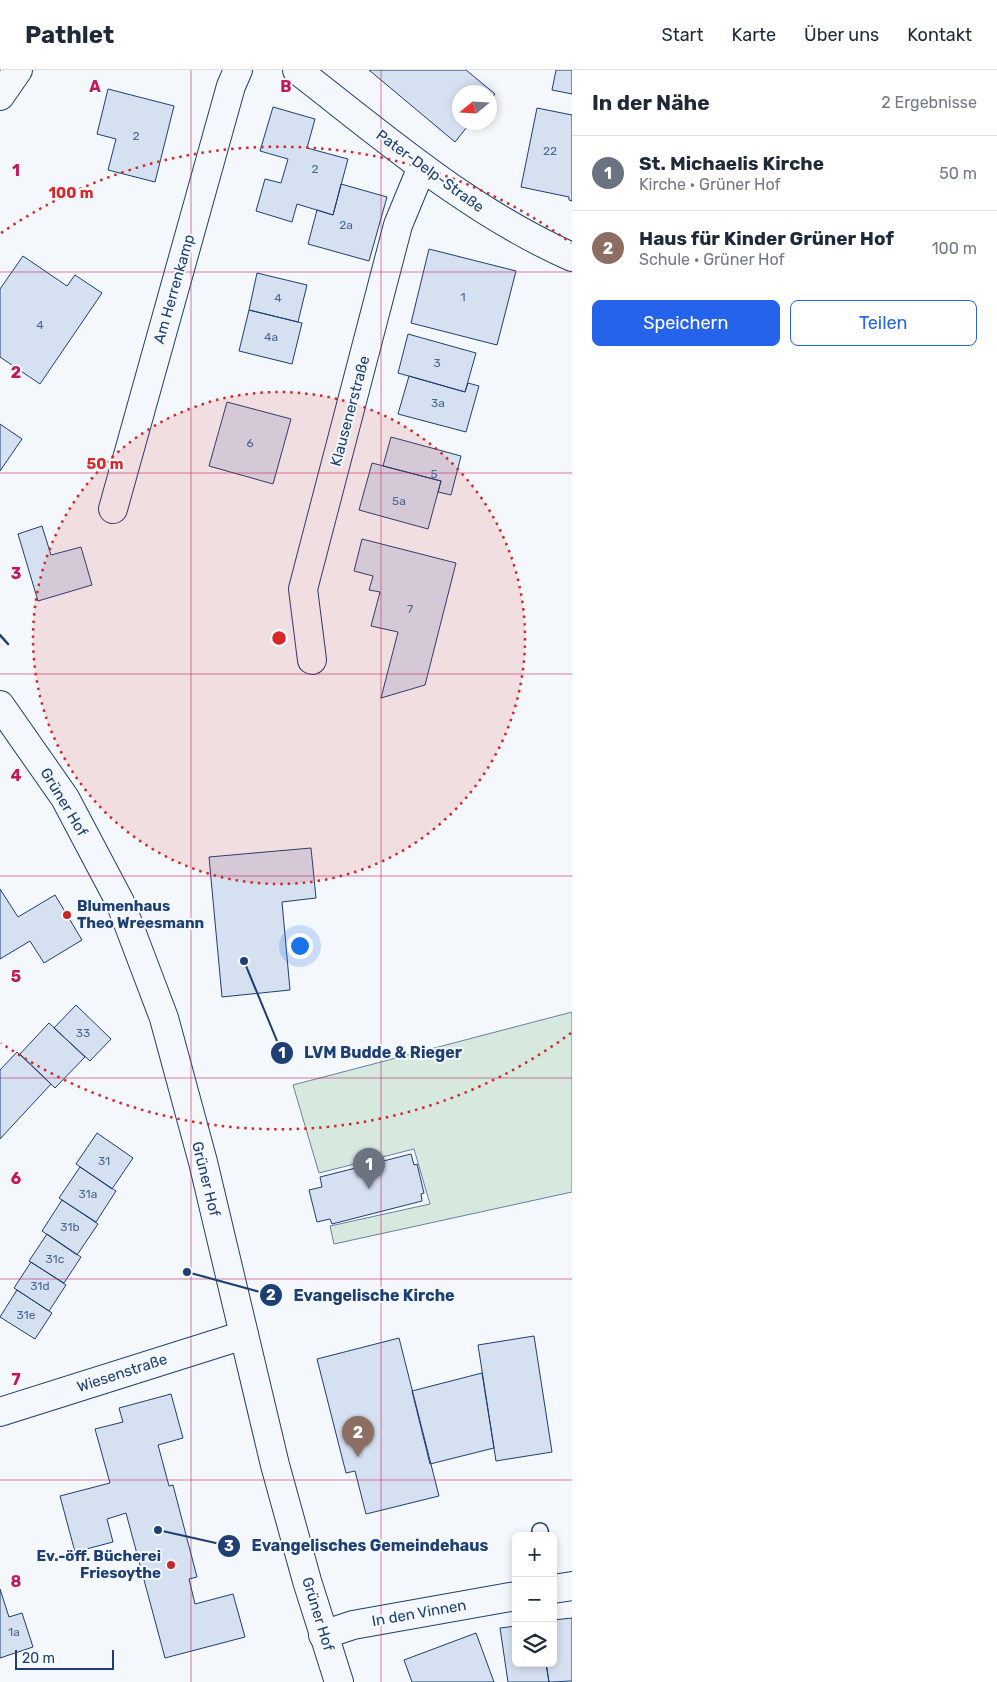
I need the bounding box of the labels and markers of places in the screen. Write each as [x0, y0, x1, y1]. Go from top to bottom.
centre of rings [270, 629, 288, 647]
place label: Blumenhaus Theo Wreesmann [77, 897, 204, 932]
marker: Blumenhaus Theo Wreesmann [61, 909, 73, 921]
callout: LVM Budde & Rieger [269, 1037, 472, 1068]
pin: 1 [353, 1148, 385, 1189]
callout: Evangelische Kirche [259, 1279, 465, 1310]
pin: 2 [342, 1416, 374, 1457]
callout: Evangelisches Gemeindehaus [216, 1530, 498, 1561]
place label: Ev.-öff. Bücherei Friesoythe [37, 1547, 161, 1582]
marker: Ev.-öff. Bücherei Friesoythe [165, 1559, 177, 1571]

